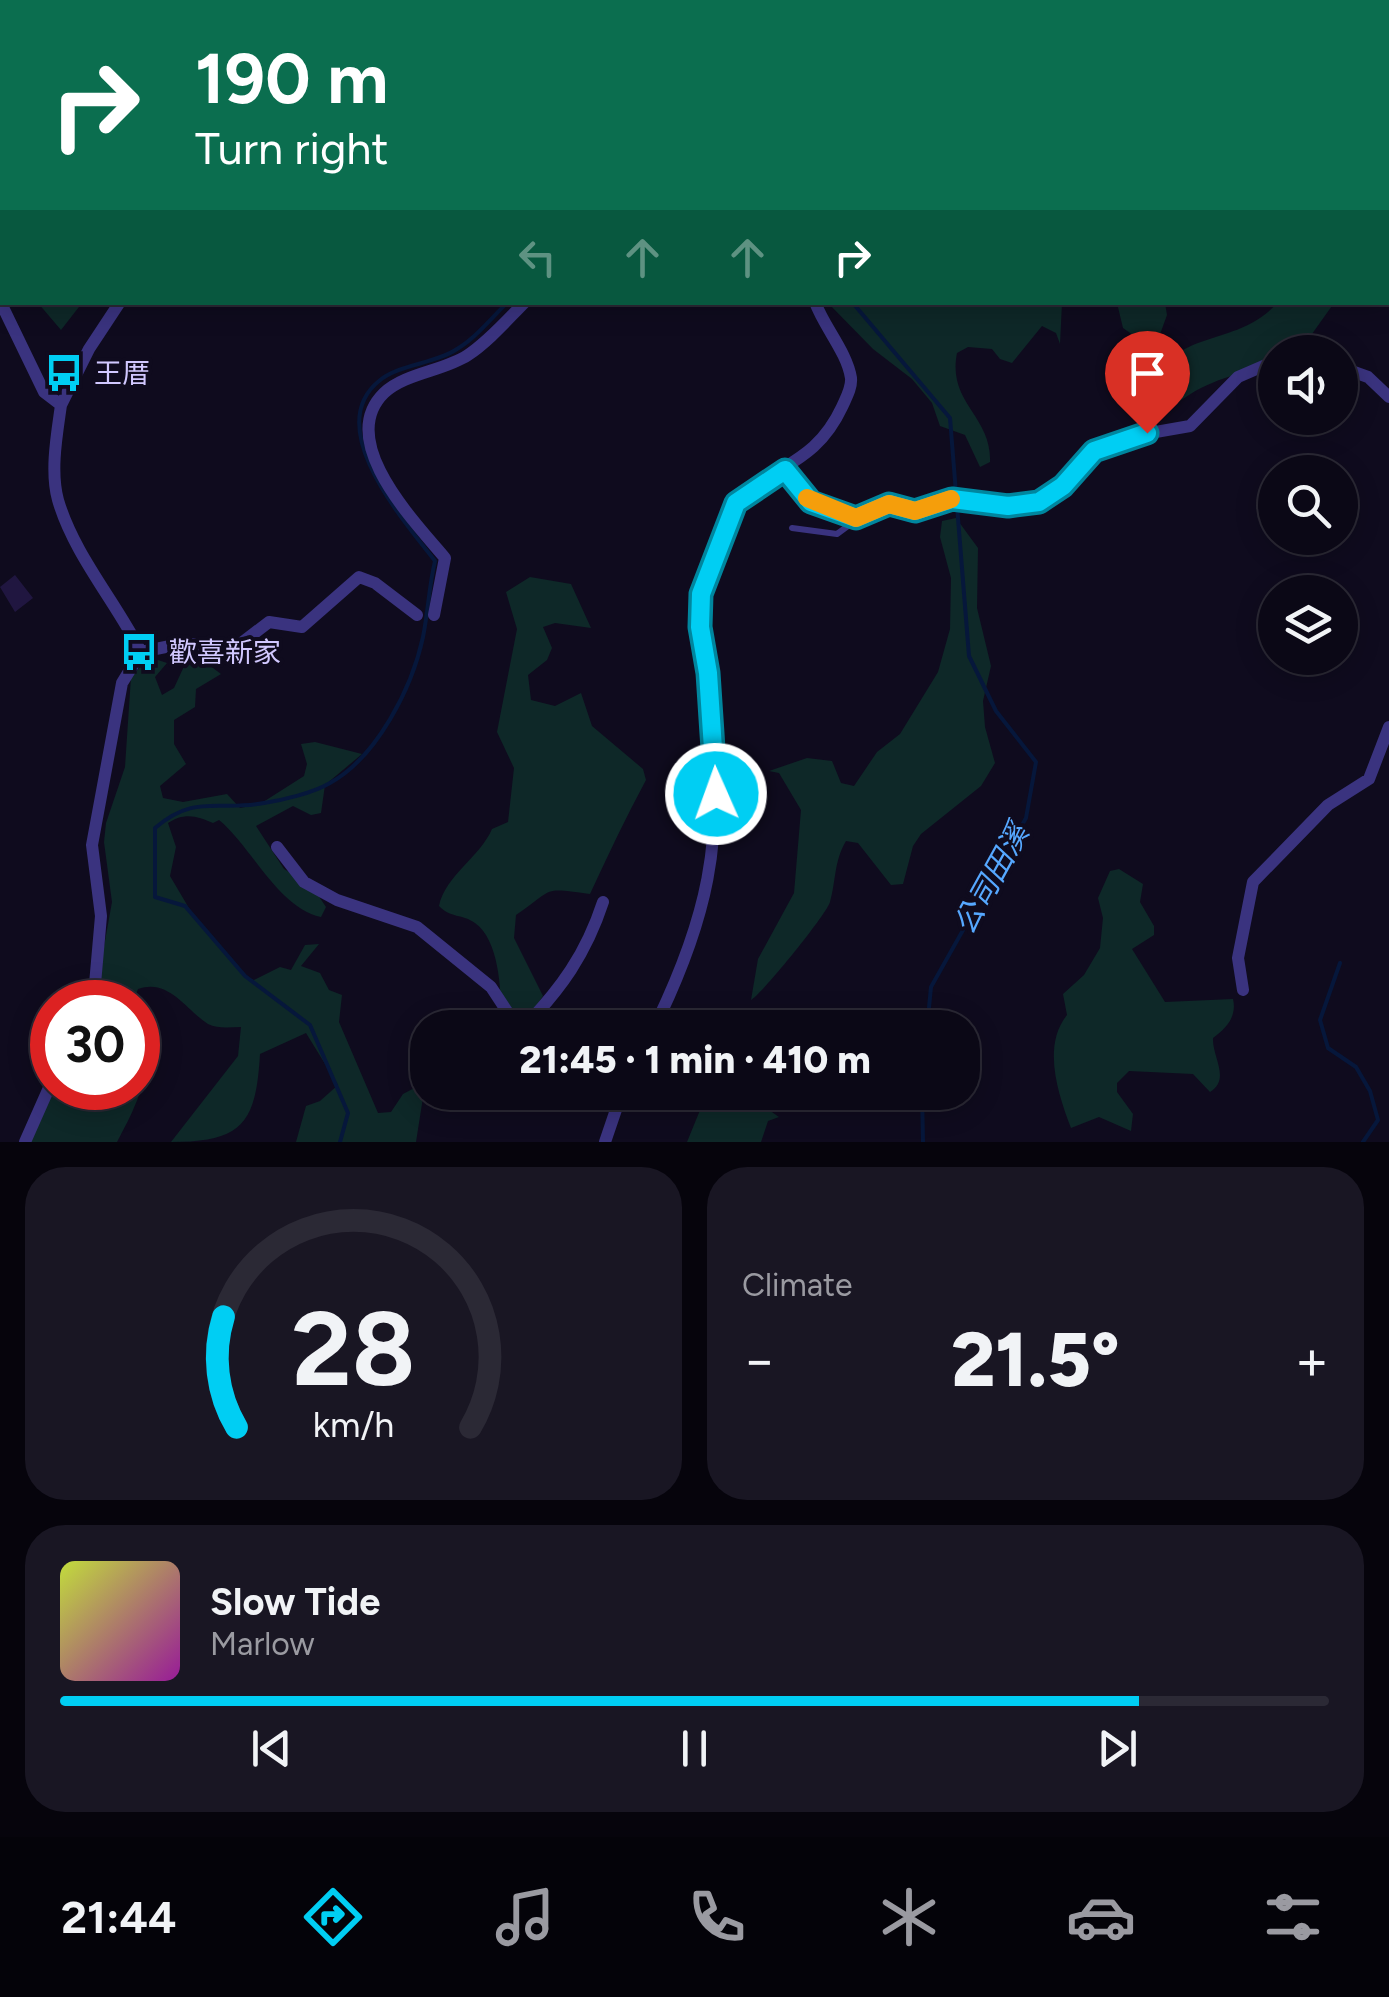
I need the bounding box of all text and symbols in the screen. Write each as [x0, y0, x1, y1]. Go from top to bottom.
text: 190 m [195, 36, 388, 121]
icon: right [30, 40, 160, 170]
text: Turn right [195, 121, 388, 175]
icon: left [510, 230, 565, 285]
icon: ahead [615, 230, 670, 285]
icon: ahead [720, 230, 775, 285]
icon: right [825, 230, 880, 285]
pin [1105, 331, 1190, 434]
map controls [1258, 335, 1358, 675]
button: sound [1258, 335, 1358, 435]
icon: arrive [1120, 346, 1175, 401]
bus stop icon: 王厝 [43, 352, 85, 394]
place label: 王厝 [94, 356, 150, 390]
button: search [1258, 455, 1358, 555]
button: layers [1258, 575, 1358, 675]
bus stop icon: 歡喜新家 [118, 631, 160, 673]
place label: 歡喜新家 [169, 635, 281, 669]
position arrow [664, 742, 768, 846]
water label: 公司田溪 [946, 814, 1038, 940]
speed limit sign: 30 [30, 980, 160, 1110]
text: 21:45 · 1 min · 410 m [519, 1037, 871, 1083]
text: Climate [742, 1266, 853, 1304]
text: 28 [292, 1286, 415, 1411]
text: 21.5° [951, 1315, 1120, 1405]
text: − [742, 1327, 776, 1393]
text: + [1295, 1327, 1329, 1393]
text: km/h [313, 1403, 394, 1446]
text: Slow Tide [210, 1579, 380, 1625]
text: Marlow [210, 1625, 314, 1663]
icon: previous [244, 1721, 299, 1776]
icon: pause [667, 1721, 722, 1776]
icon: next [1090, 1721, 1145, 1776]
icon: directions [298, 1882, 368, 1952]
icon: music [490, 1882, 560, 1952]
icon: phone [682, 1882, 752, 1952]
icon: climate [874, 1882, 944, 1952]
icon: car [1066, 1882, 1136, 1952]
icon: filters [1258, 1882, 1328, 1952]
text: 21:44 [61, 1890, 177, 1944]

